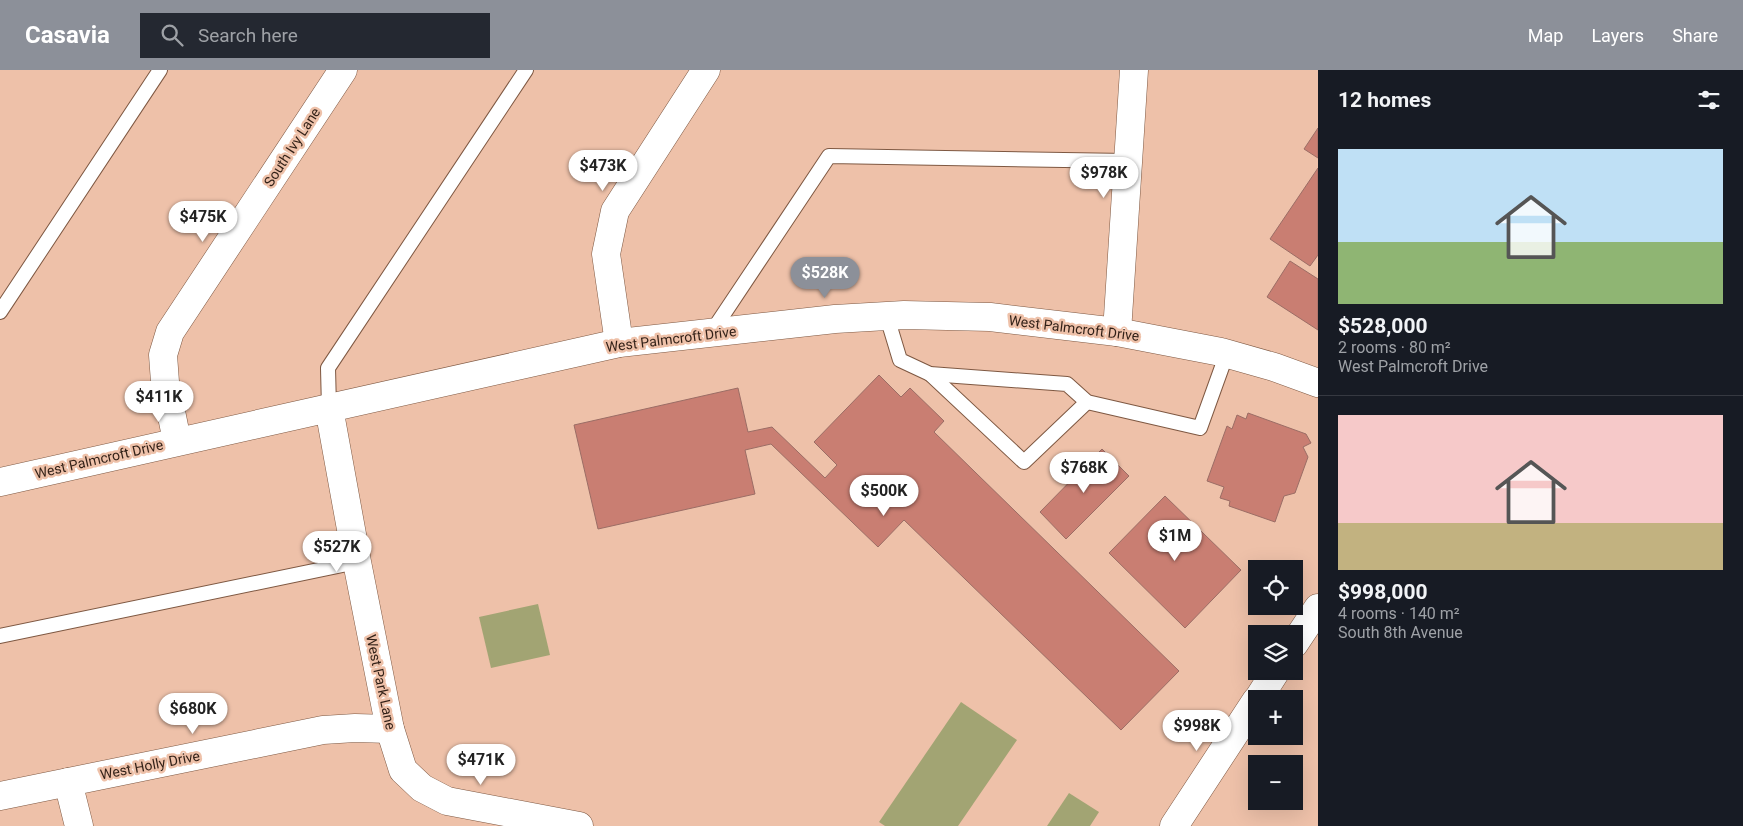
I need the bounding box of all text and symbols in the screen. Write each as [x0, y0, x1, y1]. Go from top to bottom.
search box [140, 13, 490, 58]
text: Casavia [25, 21, 110, 49]
icon: search [158, 21, 186, 49]
text: Search here [198, 24, 298, 47]
text: Map [1528, 25, 1563, 46]
text: Layers [1591, 25, 1644, 46]
text: Share [1672, 25, 1718, 46]
icon: filters [1695, 86, 1723, 114]
text: 12 homes [1338, 88, 1431, 112]
street label: South Ivy Lane [261, 105, 323, 189]
pin: $473K [568, 150, 638, 192]
text: $473K [580, 156, 626, 175]
pin: $978K [1069, 156, 1139, 199]
text: $978K [1081, 163, 1127, 182]
icon: home [1486, 182, 1576, 272]
pin: $475K [168, 200, 238, 243]
text: $475K [180, 207, 226, 226]
pin: $528K [790, 256, 860, 299]
text: $528K [802, 263, 848, 282]
street label: West Palmcroft Drive [1008, 312, 1140, 344]
text: $528,000 [1338, 314, 1428, 338]
street label: West Palmcroft Drive [605, 323, 737, 355]
text: 2 rooms · 80 m² [1338, 338, 1451, 357]
text: West Palmcroft Drive [1338, 357, 1488, 376]
pin: $411K [124, 380, 194, 423]
text: $411K [136, 387, 182, 406]
street label: West Palmcroft Drive [33, 436, 165, 482]
icon: home [1486, 447, 1576, 537]
pin: $768K [1049, 452, 1119, 494]
text: $768K [1061, 458, 1107, 477]
pin: $500K [849, 474, 919, 517]
text: $500K [861, 481, 907, 500]
pin: $1M [1151, 520, 1199, 562]
text: $1M [1159, 526, 1191, 545]
pin: $527K [302, 530, 372, 573]
text: $527K [314, 537, 360, 556]
map controls [1248, 560, 1303, 810]
button: locate [1248, 560, 1303, 615]
text: $998,000 [1338, 580, 1428, 604]
text: 4 rooms · 140 m² [1338, 604, 1460, 623]
text: South 8th Avenue [1338, 623, 1463, 642]
button: layers [1248, 625, 1303, 680]
street label: West Park Lane [363, 633, 399, 731]
button: + [1248, 690, 1303, 745]
pin: $680K [158, 692, 228, 735]
text: $680K [170, 699, 216, 718]
pin: $998K [1162, 710, 1232, 752]
text: $998K [1174, 716, 1220, 735]
pin: $471K [446, 744, 516, 786]
street label: West Holly Drive [99, 747, 201, 783]
text: $471K [458, 750, 504, 769]
button: − [1248, 755, 1303, 810]

